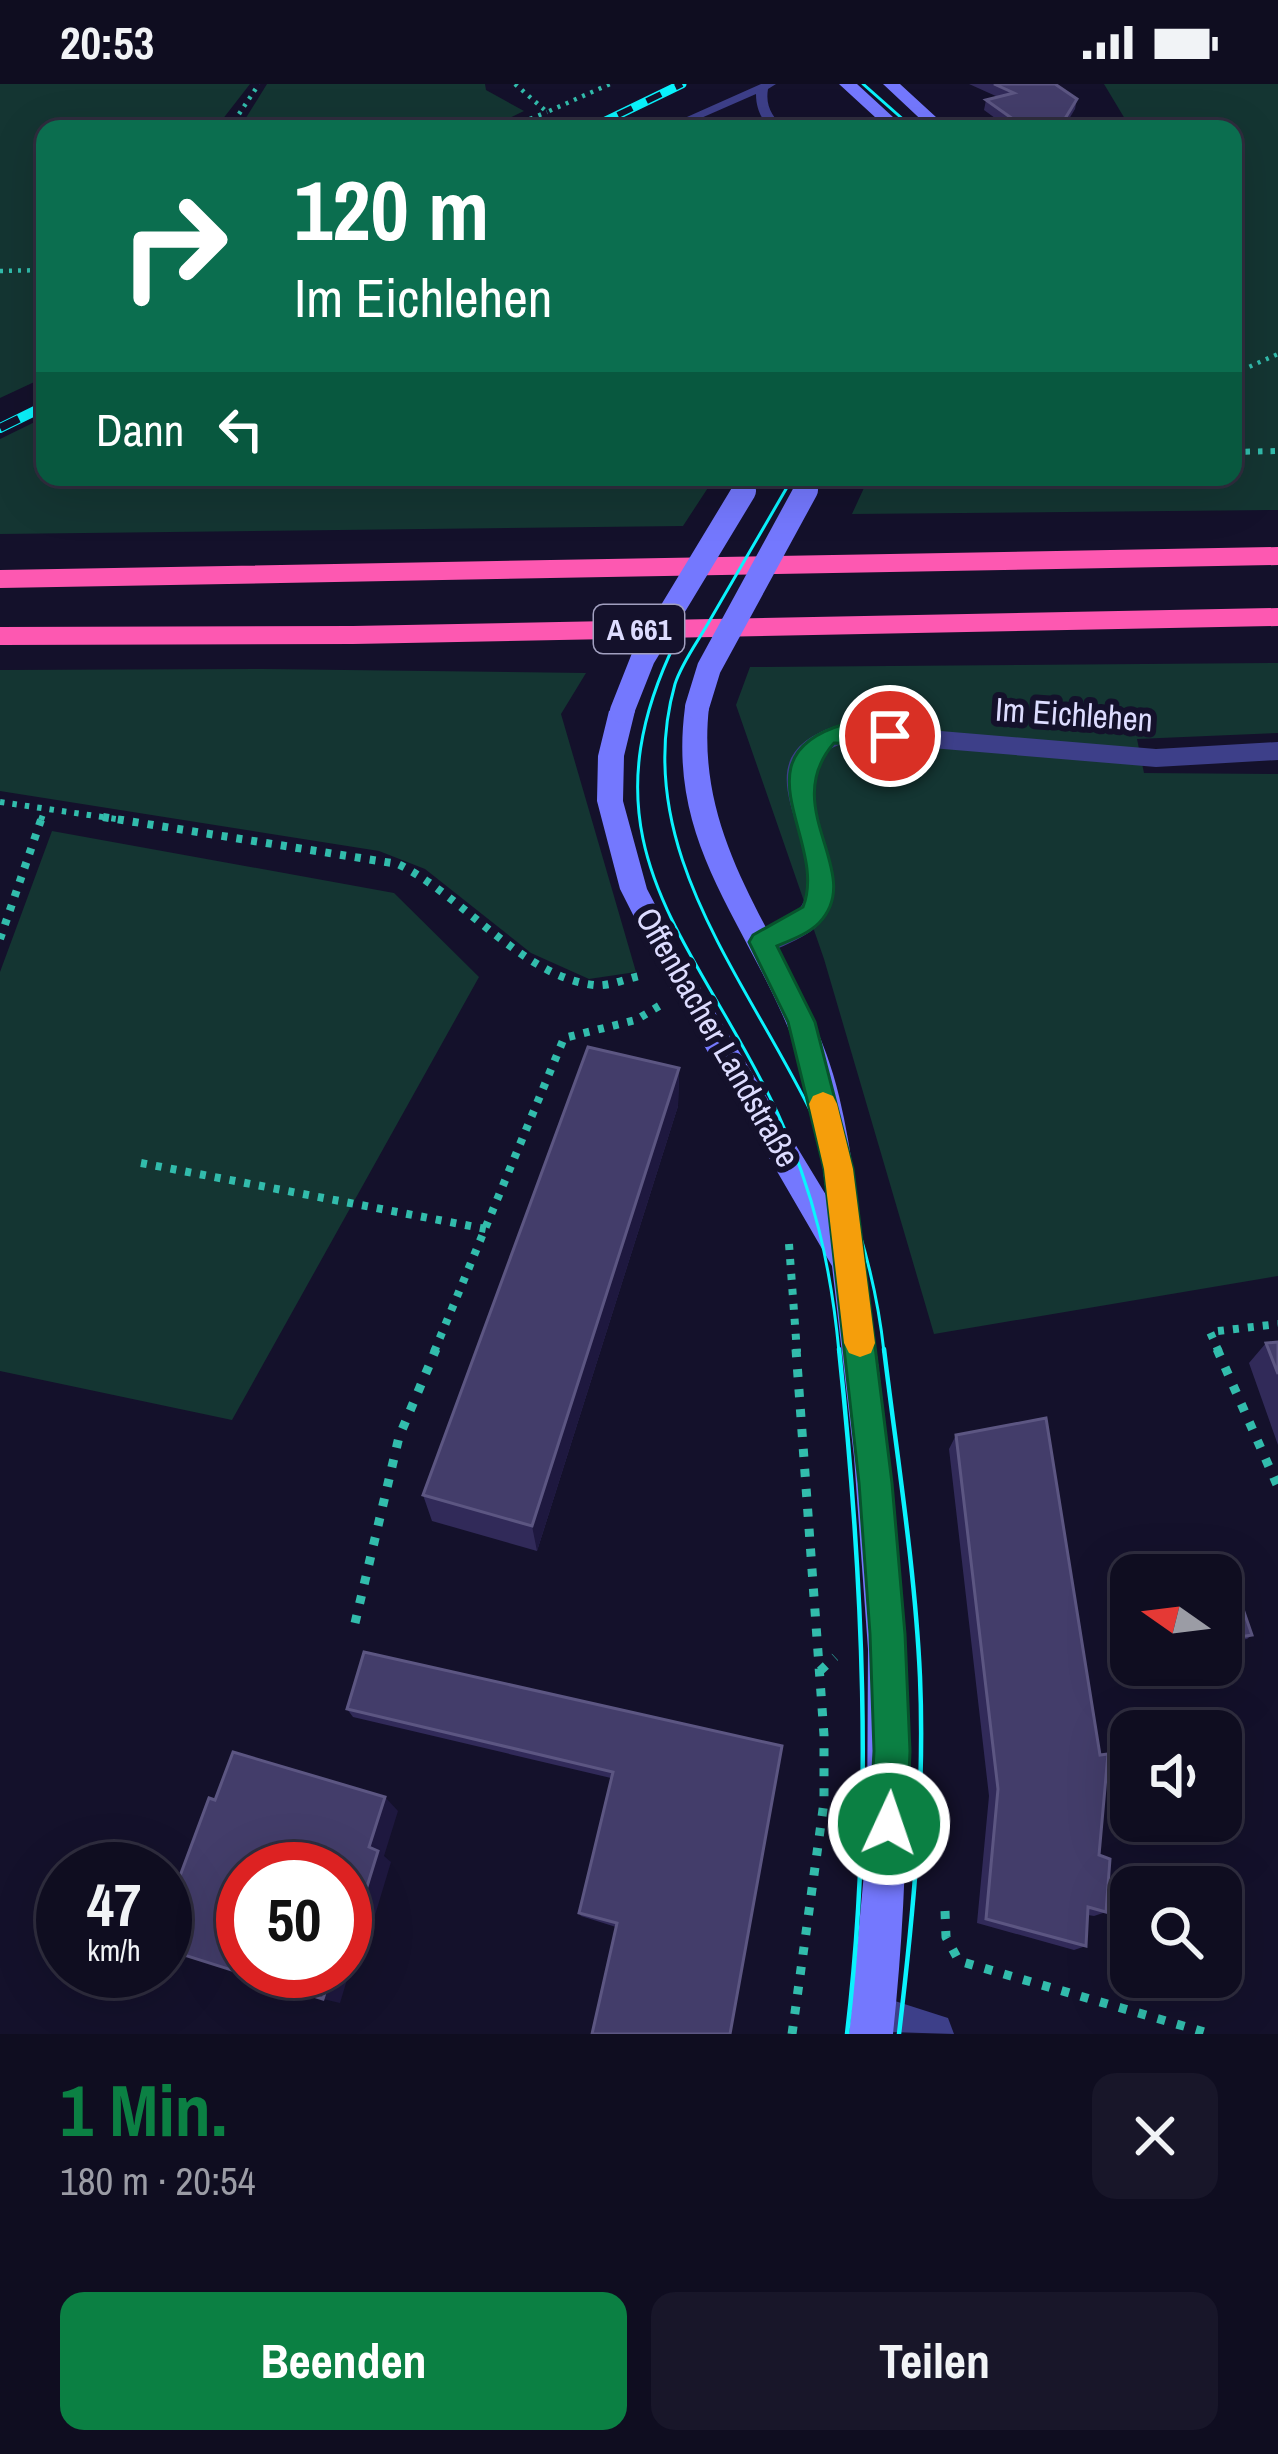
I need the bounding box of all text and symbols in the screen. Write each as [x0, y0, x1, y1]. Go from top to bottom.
text: 20:53 [60, 12, 154, 73]
text: 120 m [294, 153, 489, 266]
icon: right [96, 168, 252, 324]
text: Im Eichlehen [294, 261, 552, 334]
icon: left [208, 396, 274, 462]
text: Dann [96, 399, 184, 460]
road number: A 661 [594, 605, 684, 653]
pin [839, 685, 941, 787]
street label: Im Eichlehen [994, 687, 1154, 741]
icon: arrive [857, 703, 923, 769]
street label: Offenbacher Landstraße [626, 899, 810, 1175]
north arrow [1110, 1554, 1242, 1686]
map controls [1110, 1554, 1242, 1998]
button: sound [1110, 1710, 1242, 1842]
position arrow [826, 1761, 952, 1887]
speed limit sign: 50 [216, 1842, 372, 1998]
text: 47 [87, 1864, 141, 1945]
button: search [1110, 1866, 1242, 1998]
text: km/h [87, 1930, 141, 1970]
text: 1 Min. [60, 2061, 227, 2158]
button: close [1092, 2073, 1218, 2199]
text: 180 m · 20:54 [60, 2155, 256, 2207]
button: Beenden [60, 2292, 627, 2430]
button: Teilen [651, 2292, 1218, 2430]

